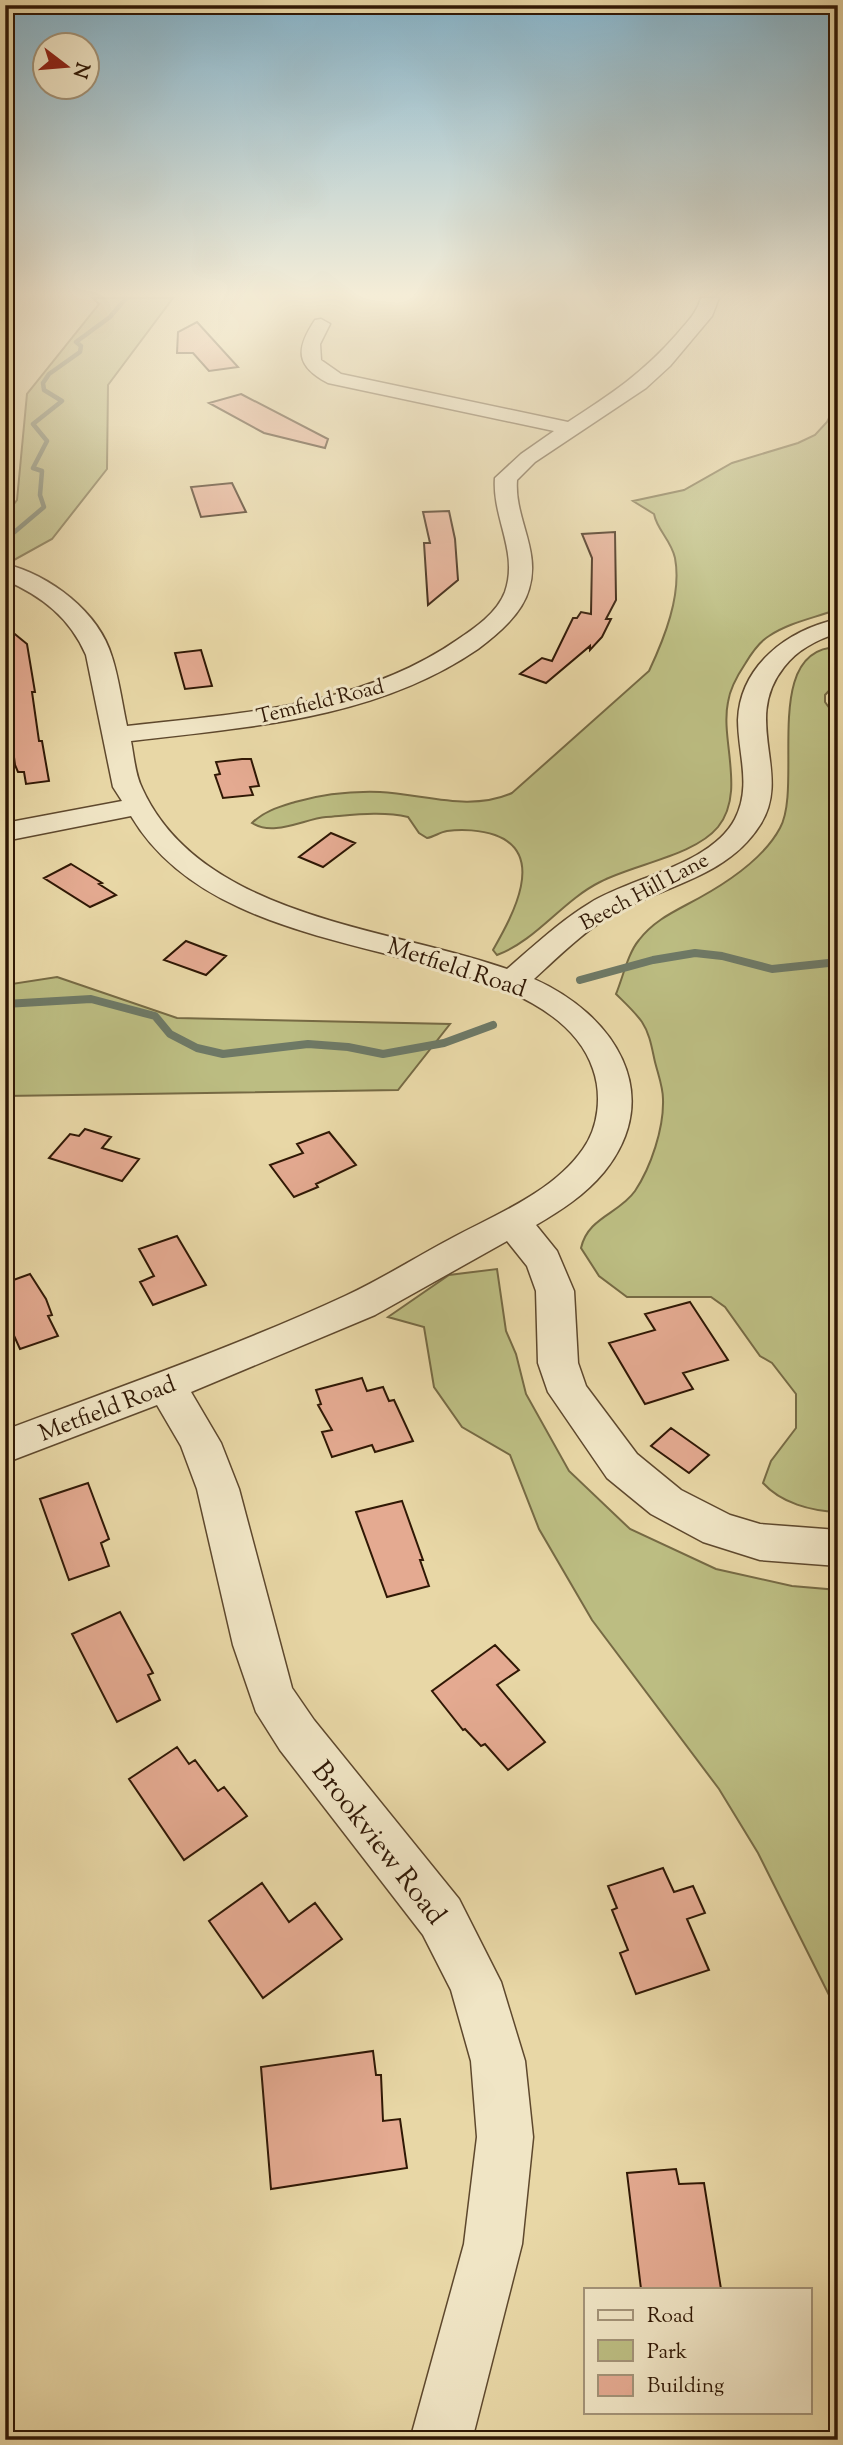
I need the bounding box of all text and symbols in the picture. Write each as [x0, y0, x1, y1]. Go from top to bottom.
north arrow [32, 32, 102, 102]
text: N [65, 59, 95, 81]
street label: Temfield Road [254, 673, 387, 733]
street label: Beech Hill Lane [575, 846, 715, 939]
street label: Metfield Road [383, 930, 531, 1007]
street label: Metfield Road [34, 1368, 181, 1452]
street label: Brookview Road [301, 1753, 455, 1934]
legend [584, 2288, 812, 2414]
text: Road [647, 2302, 694, 2332]
text: Park [647, 2338, 688, 2368]
text: Building [647, 2372, 724, 2402]

